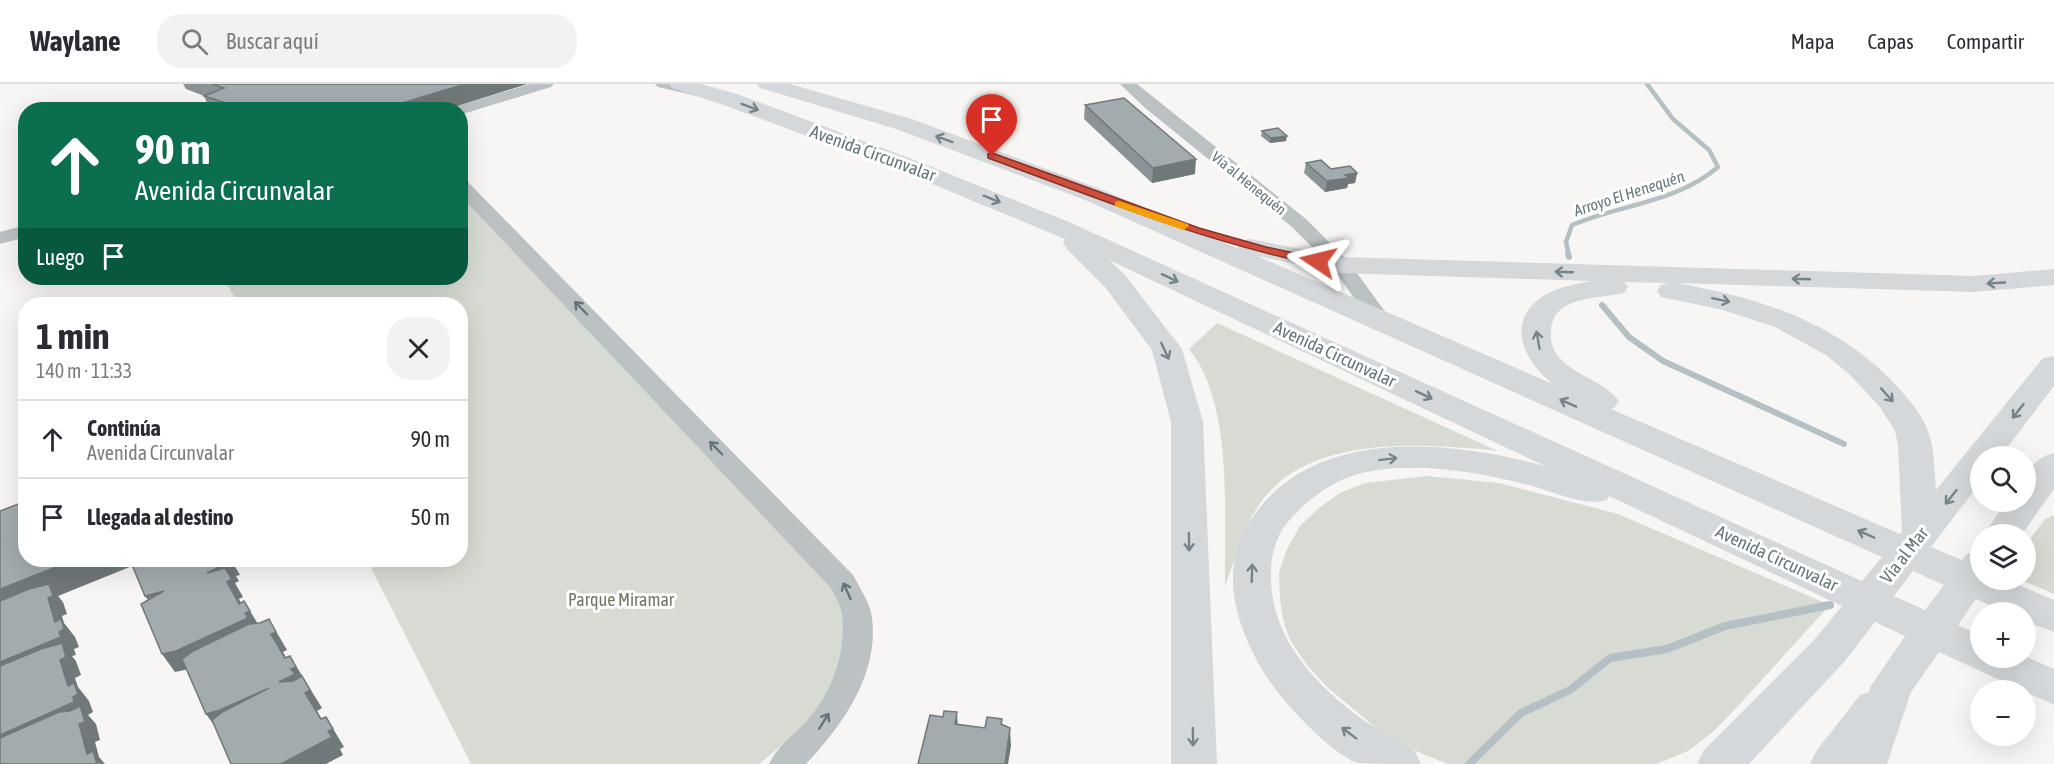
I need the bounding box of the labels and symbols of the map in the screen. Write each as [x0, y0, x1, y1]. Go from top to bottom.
pin [966, 94, 1017, 156]
one-way arrow [740, 102, 759, 113]
street label: Avenida Circunvalar [807, 121, 939, 186]
one-way arrow [936, 132, 954, 143]
street label: Vía al Henequén [1208, 148, 1290, 218]
water label: Arroyo El Henequén [1571, 167, 1687, 221]
one-way arrow [983, 194, 1001, 205]
position arrow [1286, 229, 1350, 293]
one-way arrow [1555, 266, 1575, 277]
one-way arrow [1161, 273, 1179, 285]
one-way arrow [1791, 273, 1811, 284]
one-way arrow [1986, 277, 2006, 288]
one-way arrow [1711, 295, 1730, 306]
one-way arrow [573, 300, 588, 315]
street label: Avenida Circunvalar [1271, 317, 1400, 392]
one-way arrow [1532, 331, 1543, 350]
one-way arrow [1160, 341, 1172, 359]
one-way arrow [1880, 387, 1895, 402]
one-way arrow [1414, 390, 1432, 401]
one-way arrow [1560, 397, 1578, 409]
one-way arrow [2012, 402, 2025, 418]
one-way arrow [708, 441, 723, 456]
one-way arrow [1378, 453, 1398, 464]
one-way arrow [1944, 488, 1957, 504]
street label: Avenida Circunvalar [1713, 521, 1842, 596]
street label: Vía al Mar [1876, 522, 1933, 587]
one-way arrow [1857, 528, 1875, 539]
one-way arrow [1183, 532, 1195, 552]
one-way arrow [1247, 564, 1258, 584]
one-way arrow [841, 583, 853, 601]
park label: Parque Miramar [568, 589, 675, 610]
one-way arrow [819, 713, 831, 730]
one-way arrow [1187, 727, 1199, 747]
one-way arrow [1342, 727, 1358, 739]

